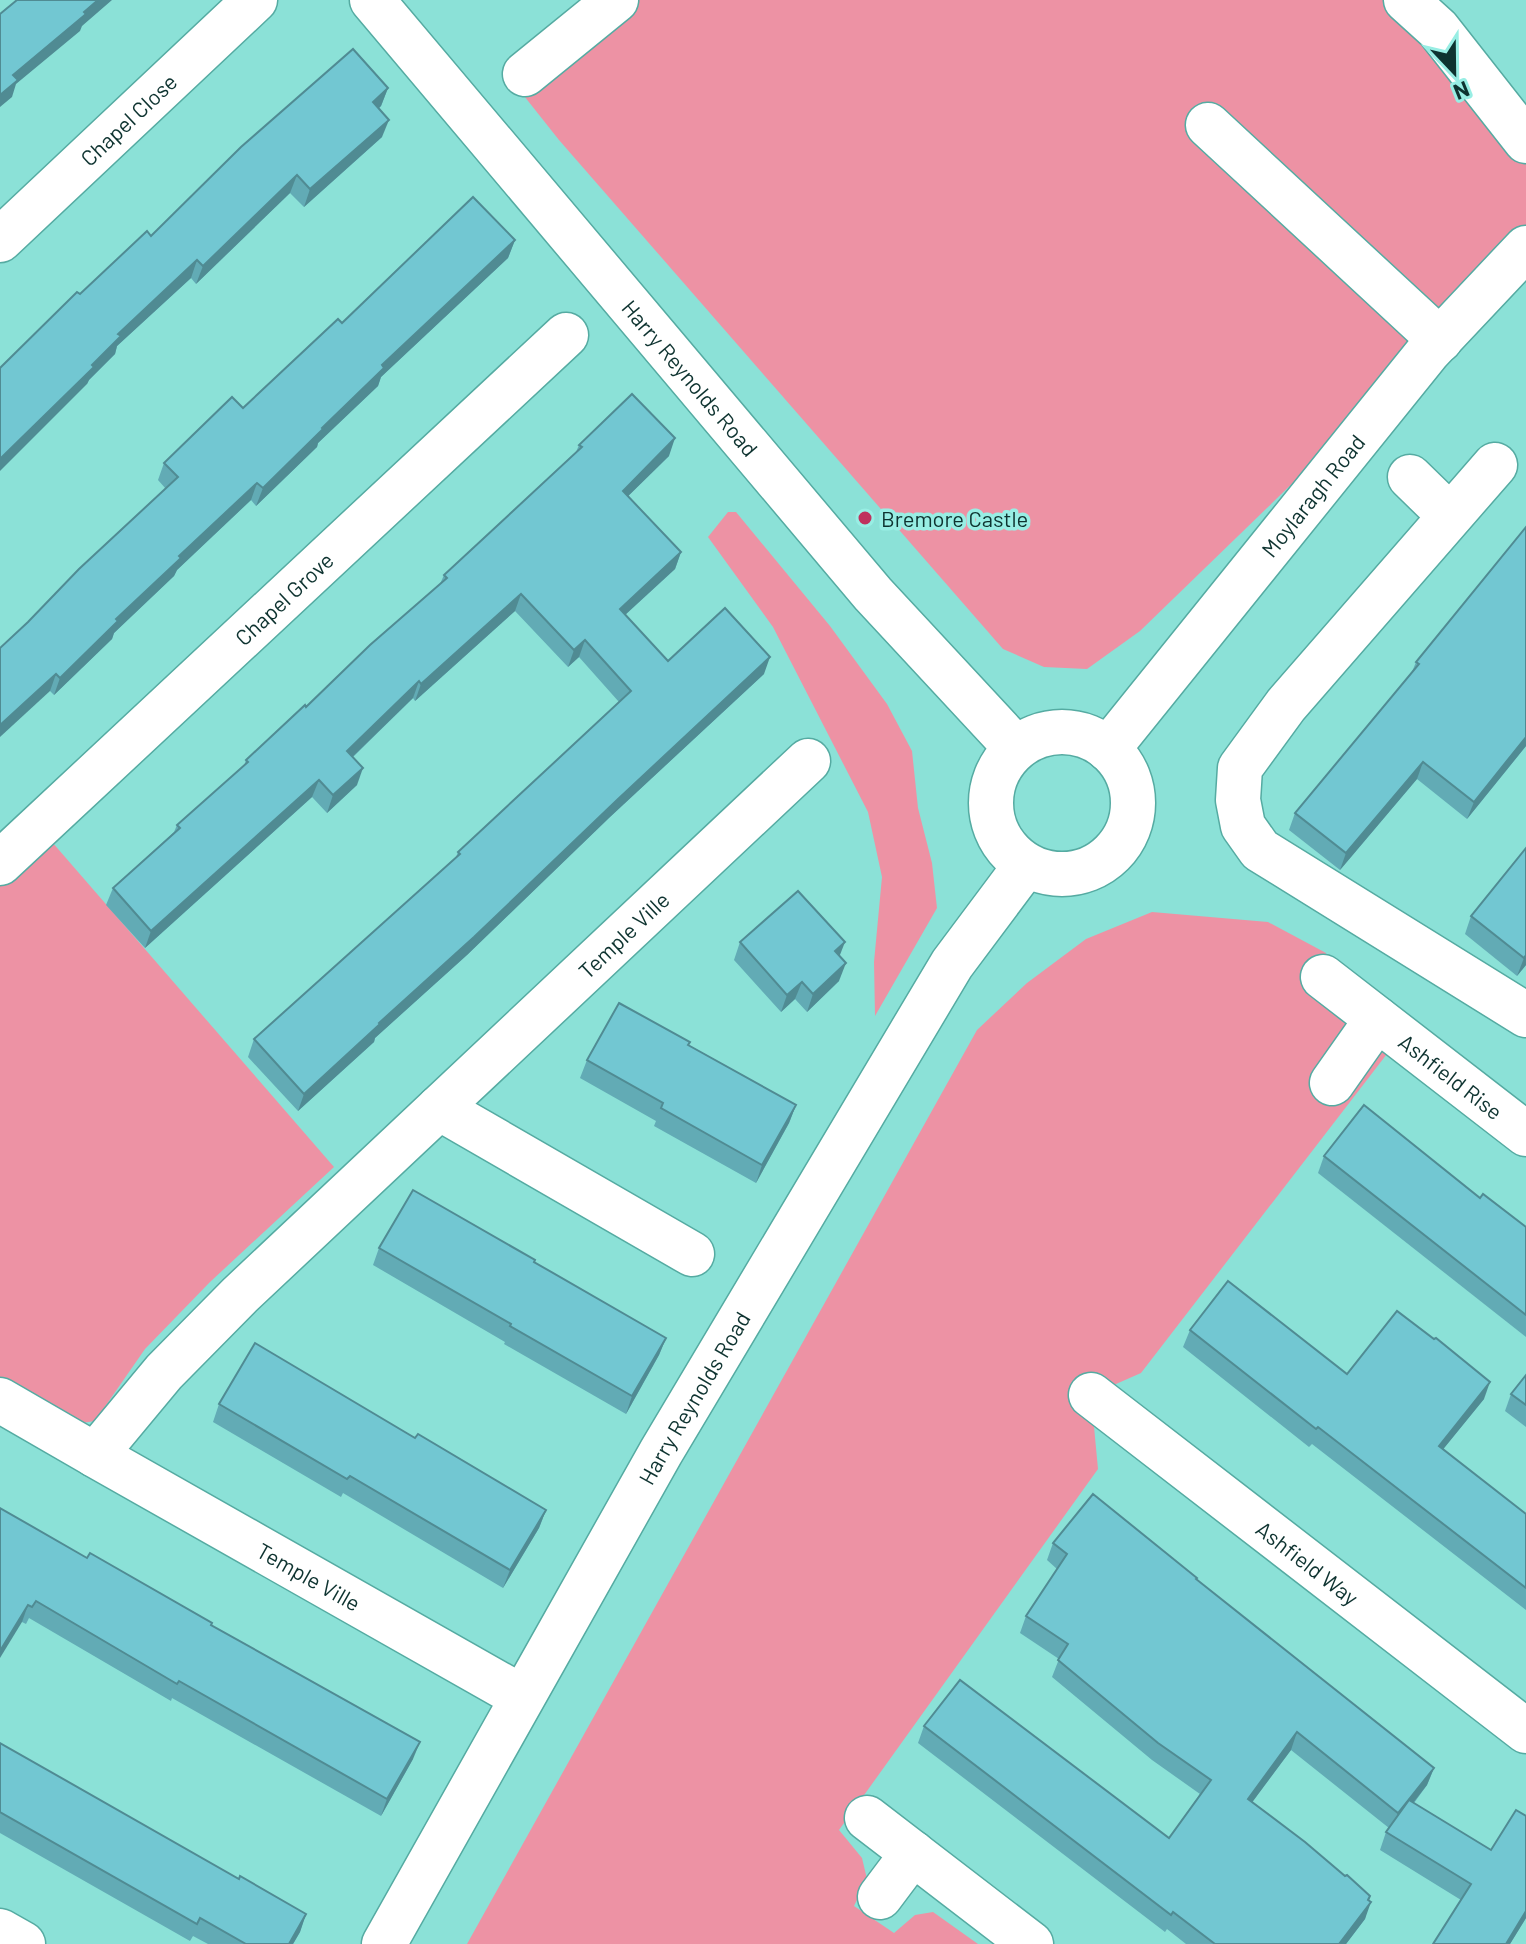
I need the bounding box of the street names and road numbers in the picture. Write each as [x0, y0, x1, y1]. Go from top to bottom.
street label: Chapel Close [75, 68, 182, 171]
street label: Harry Reynolds Road [617, 294, 764, 461]
street label: Moylaragh Road [1255, 429, 1370, 562]
street label: Chapel Grove [229, 546, 338, 650]
street label: Temple Ville [573, 886, 674, 983]
street label: Ashfield Rise [1394, 1028, 1508, 1124]
street label: Harry Reynolds Road [633, 1307, 755, 1489]
street label: Ashfield Way [1252, 1515, 1364, 1610]
street label: Temple Ville [253, 1537, 365, 1616]

